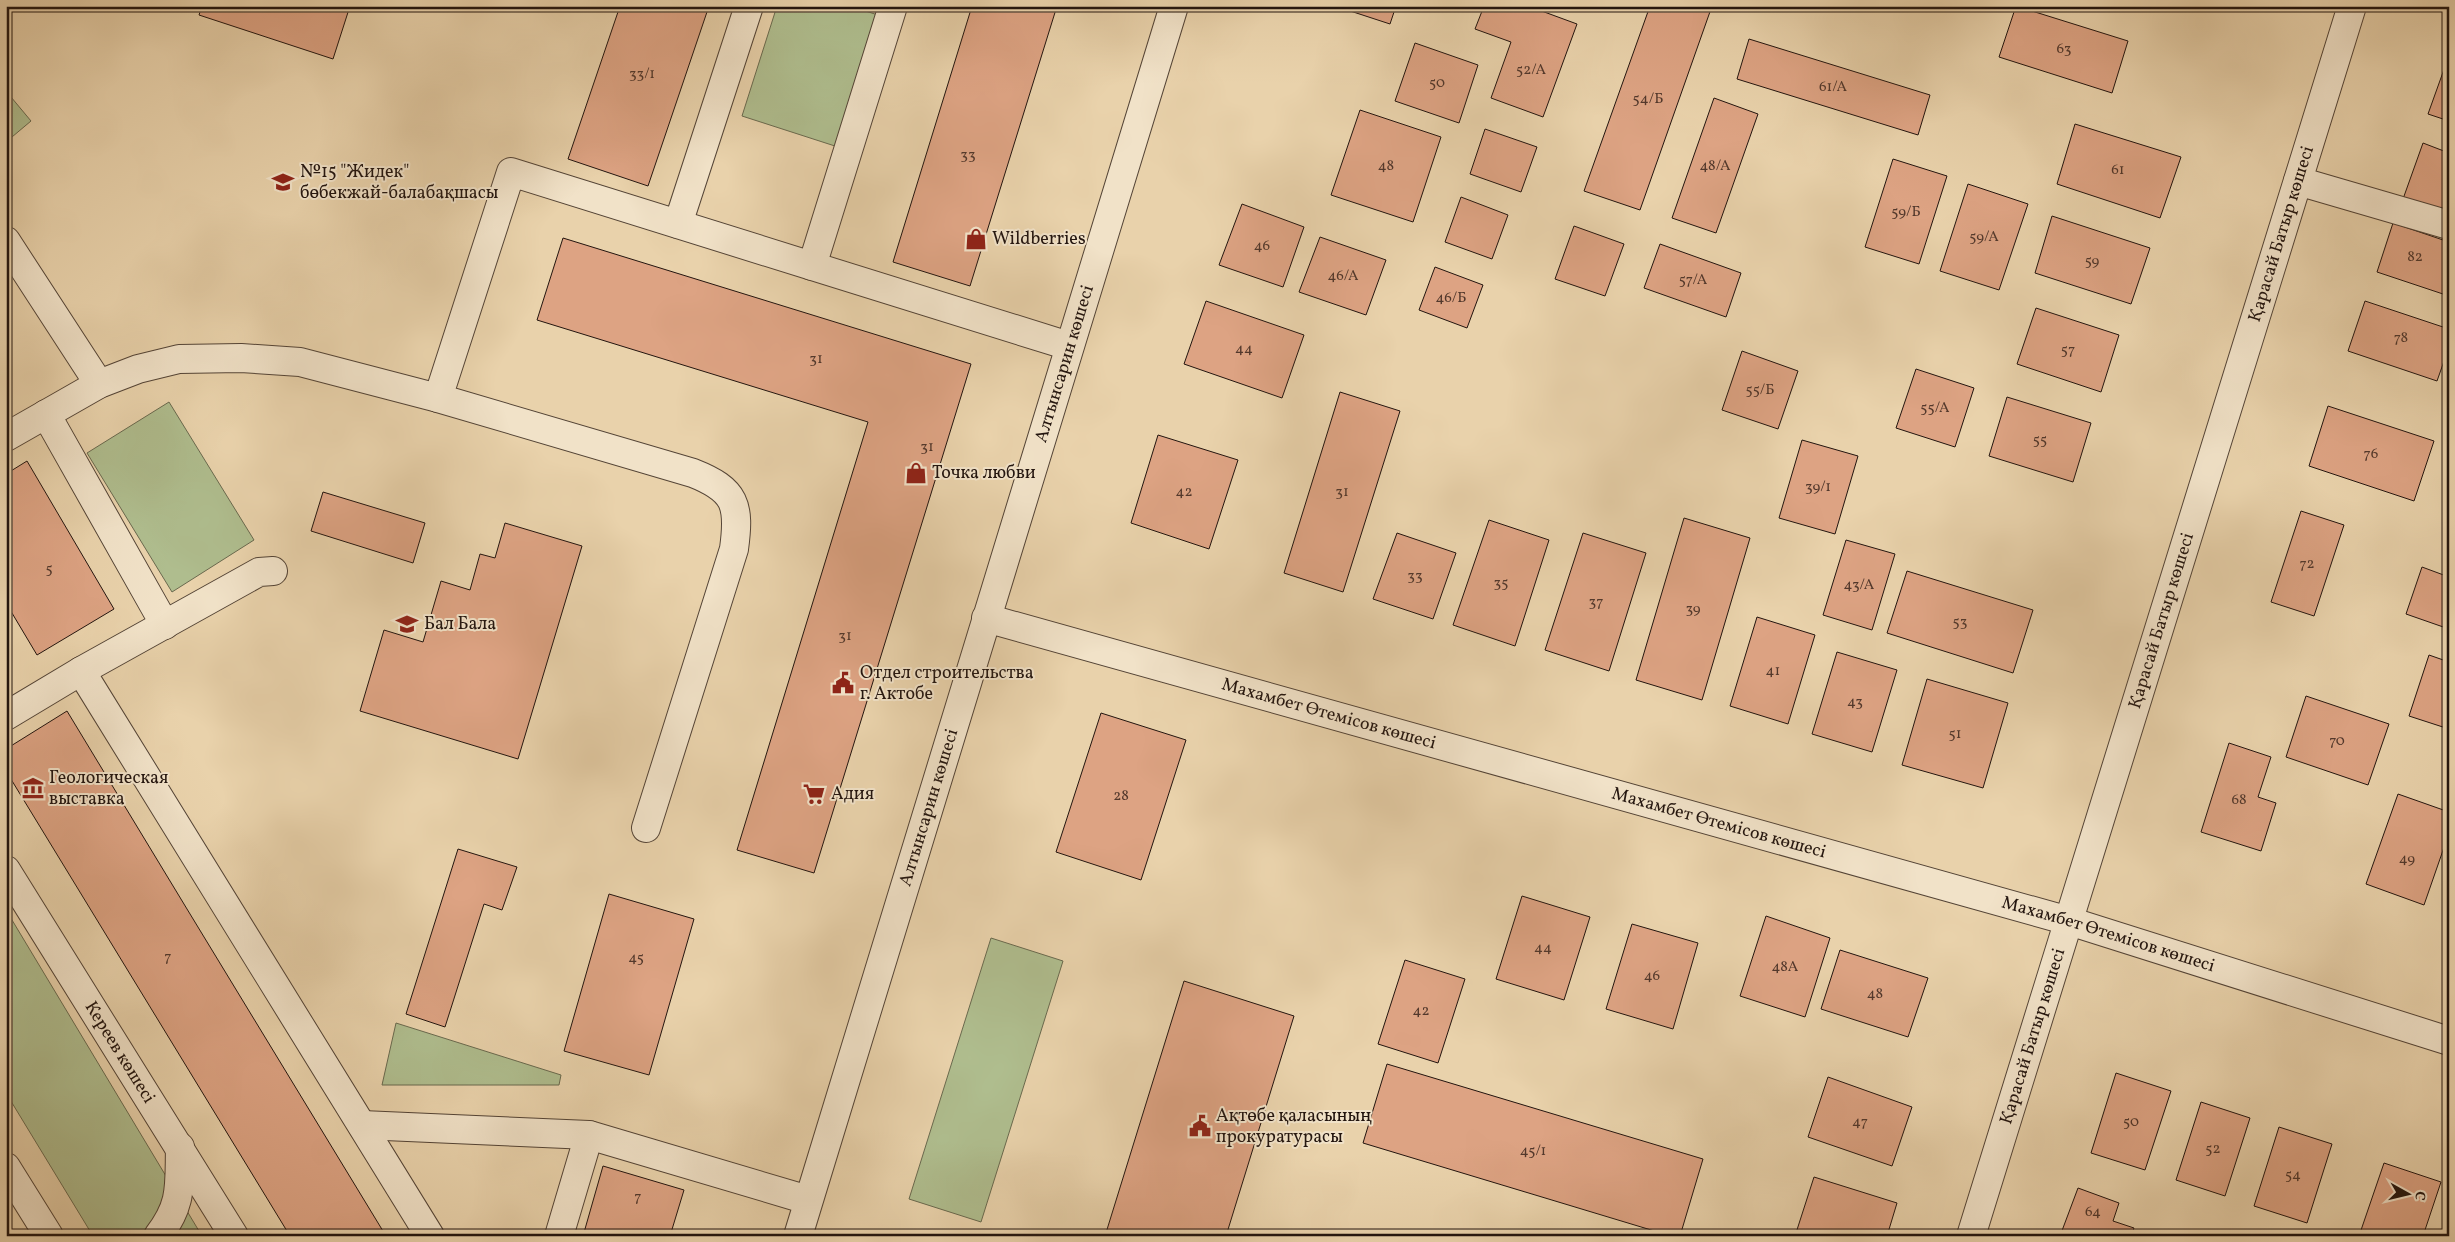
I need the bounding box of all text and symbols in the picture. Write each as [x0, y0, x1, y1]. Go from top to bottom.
house number: 63 [2056, 39, 2072, 60]
house number: 52/А [1516, 60, 1546, 81]
house number: 33/1 [629, 64, 655, 85]
house number: 50 [1429, 73, 1445, 94]
house number: 61/А [1819, 77, 1848, 98]
house number: 54/Б [1633, 89, 1663, 110]
street label: Қарасай Батыр көшесі [2242, 143, 2320, 325]
house number: 33 [960, 145, 976, 166]
house number: 48 [1378, 156, 1394, 177]
house number: 48/А [1699, 156, 1731, 177]
place label: №15 "Жидек" бөбекжай-балабақшасы [300, 160, 499, 206]
house number: 61 [2111, 160, 2125, 181]
school or university icon: №15 "Жидек" бөбекжай-балабақшасы [270, 169, 296, 195]
house number: 59/Б [1891, 202, 1921, 223]
shop icon: Wildberries [963, 226, 989, 252]
place label: Wildberries [992, 227, 1086, 252]
house number: 59/А [1969, 227, 1999, 248]
house number: 46 [1254, 236, 1270, 257]
house number: 82 [2407, 247, 2423, 268]
house number: 59 [2085, 251, 2100, 272]
house number: 46/А [1327, 266, 1359, 287]
house number: 57/А [1679, 270, 1708, 291]
street label: Алтынсарин көшесі [1029, 282, 1100, 446]
house number: 46/Б [1435, 288, 1467, 309]
house number: 78 [2394, 328, 2408, 349]
house number: 44 [1235, 339, 1253, 360]
house number: 57 [2061, 340, 2075, 361]
house number: 31 [809, 349, 823, 370]
house number: 55/Б [1745, 380, 1775, 401]
house number: 55/А [1920, 398, 1950, 419]
house number: 55 [2033, 430, 2047, 451]
house number: 31 [920, 437, 934, 458]
house number: 76 [2364, 444, 2378, 465]
shop icon: Точка любви [903, 460, 929, 486]
place label: Точка любви [932, 461, 1036, 486]
house number: 39/1 [1805, 477, 1831, 498]
house number: 42 [1175, 482, 1193, 503]
house number: 31 [1335, 482, 1349, 503]
street label: Қарасай Батыр көшесі [2123, 530, 2201, 712]
house number: 72 [2299, 554, 2315, 575]
house number: 5 [45, 559, 53, 580]
house number: 33 [1407, 566, 1423, 587]
house number: 35 [1494, 573, 1508, 594]
house number: 43/А [1844, 575, 1875, 596]
house number: 37 [1589, 592, 1603, 613]
house number: 39 [1685, 599, 1701, 620]
school or university icon: Бал Бала [394, 611, 420, 637]
place label: Бал Бала [424, 612, 496, 637]
house number: 53 [1953, 612, 1967, 633]
house number: 31 [838, 626, 852, 647]
place label: Отдел строительства г. Актобе [860, 661, 1034, 707]
house number: 41 [1766, 661, 1780, 682]
public building icon: Отдел строительства г. Актобе [830, 670, 856, 696]
street label: Махамбет Өтемісов көшесі [1219, 672, 1439, 756]
house number: 43 [1847, 692, 1863, 713]
house number: 51 [1948, 724, 1962, 745]
street label: Алтынсарин көшесі [893, 726, 965, 889]
house number: 70 [2329, 731, 2345, 752]
place label: Геологическая выставка [49, 766, 168, 812]
museum icon: Геологическая выставка [20, 775, 46, 801]
supermarket icon: Адия [801, 781, 827, 807]
street label: Махамбет Өтемісов көшесі [1609, 781, 1829, 865]
place label: Адия [831, 782, 874, 807]
house number: 28 [1113, 786, 1129, 807]
house number: 68 [2231, 790, 2247, 811]
house number: 49 [2399, 849, 2415, 870]
street label: Махамбет Өтемісов көшесі [1999, 890, 2218, 979]
house number: 44 [1534, 938, 1552, 959]
street label: Қарасай Батыр көшесі [1994, 945, 2072, 1128]
house number: 7 [164, 947, 172, 968]
house number: 45 [628, 948, 644, 969]
house number: 48А [1772, 957, 1799, 978]
house number: 46 [1644, 966, 1660, 987]
house number: 48 [1867, 984, 1883, 1005]
street label: Кереев көшесі [78, 997, 161, 1108]
house number: 42 [1412, 1001, 1430, 1022]
place label: Ақтөбе қаласының прокуратурасы [1216, 1104, 1372, 1150]
house number: 47 [1852, 1112, 1868, 1133]
house number: 50 [2123, 1112, 2139, 1133]
public building icon: Ақтөбе қаласының прокуратурасы [1187, 1113, 1213, 1139]
house number: 52 [2205, 1139, 2221, 1160]
house number: 45/1 [1520, 1141, 1546, 1162]
house number: 54 [2285, 1165, 2301, 1186]
north arrow [2382, 1170, 2432, 1220]
house number: 7 [634, 1187, 642, 1208]
text: С [2409, 1190, 2429, 1201]
house number: 64 [2085, 1202, 2101, 1223]

